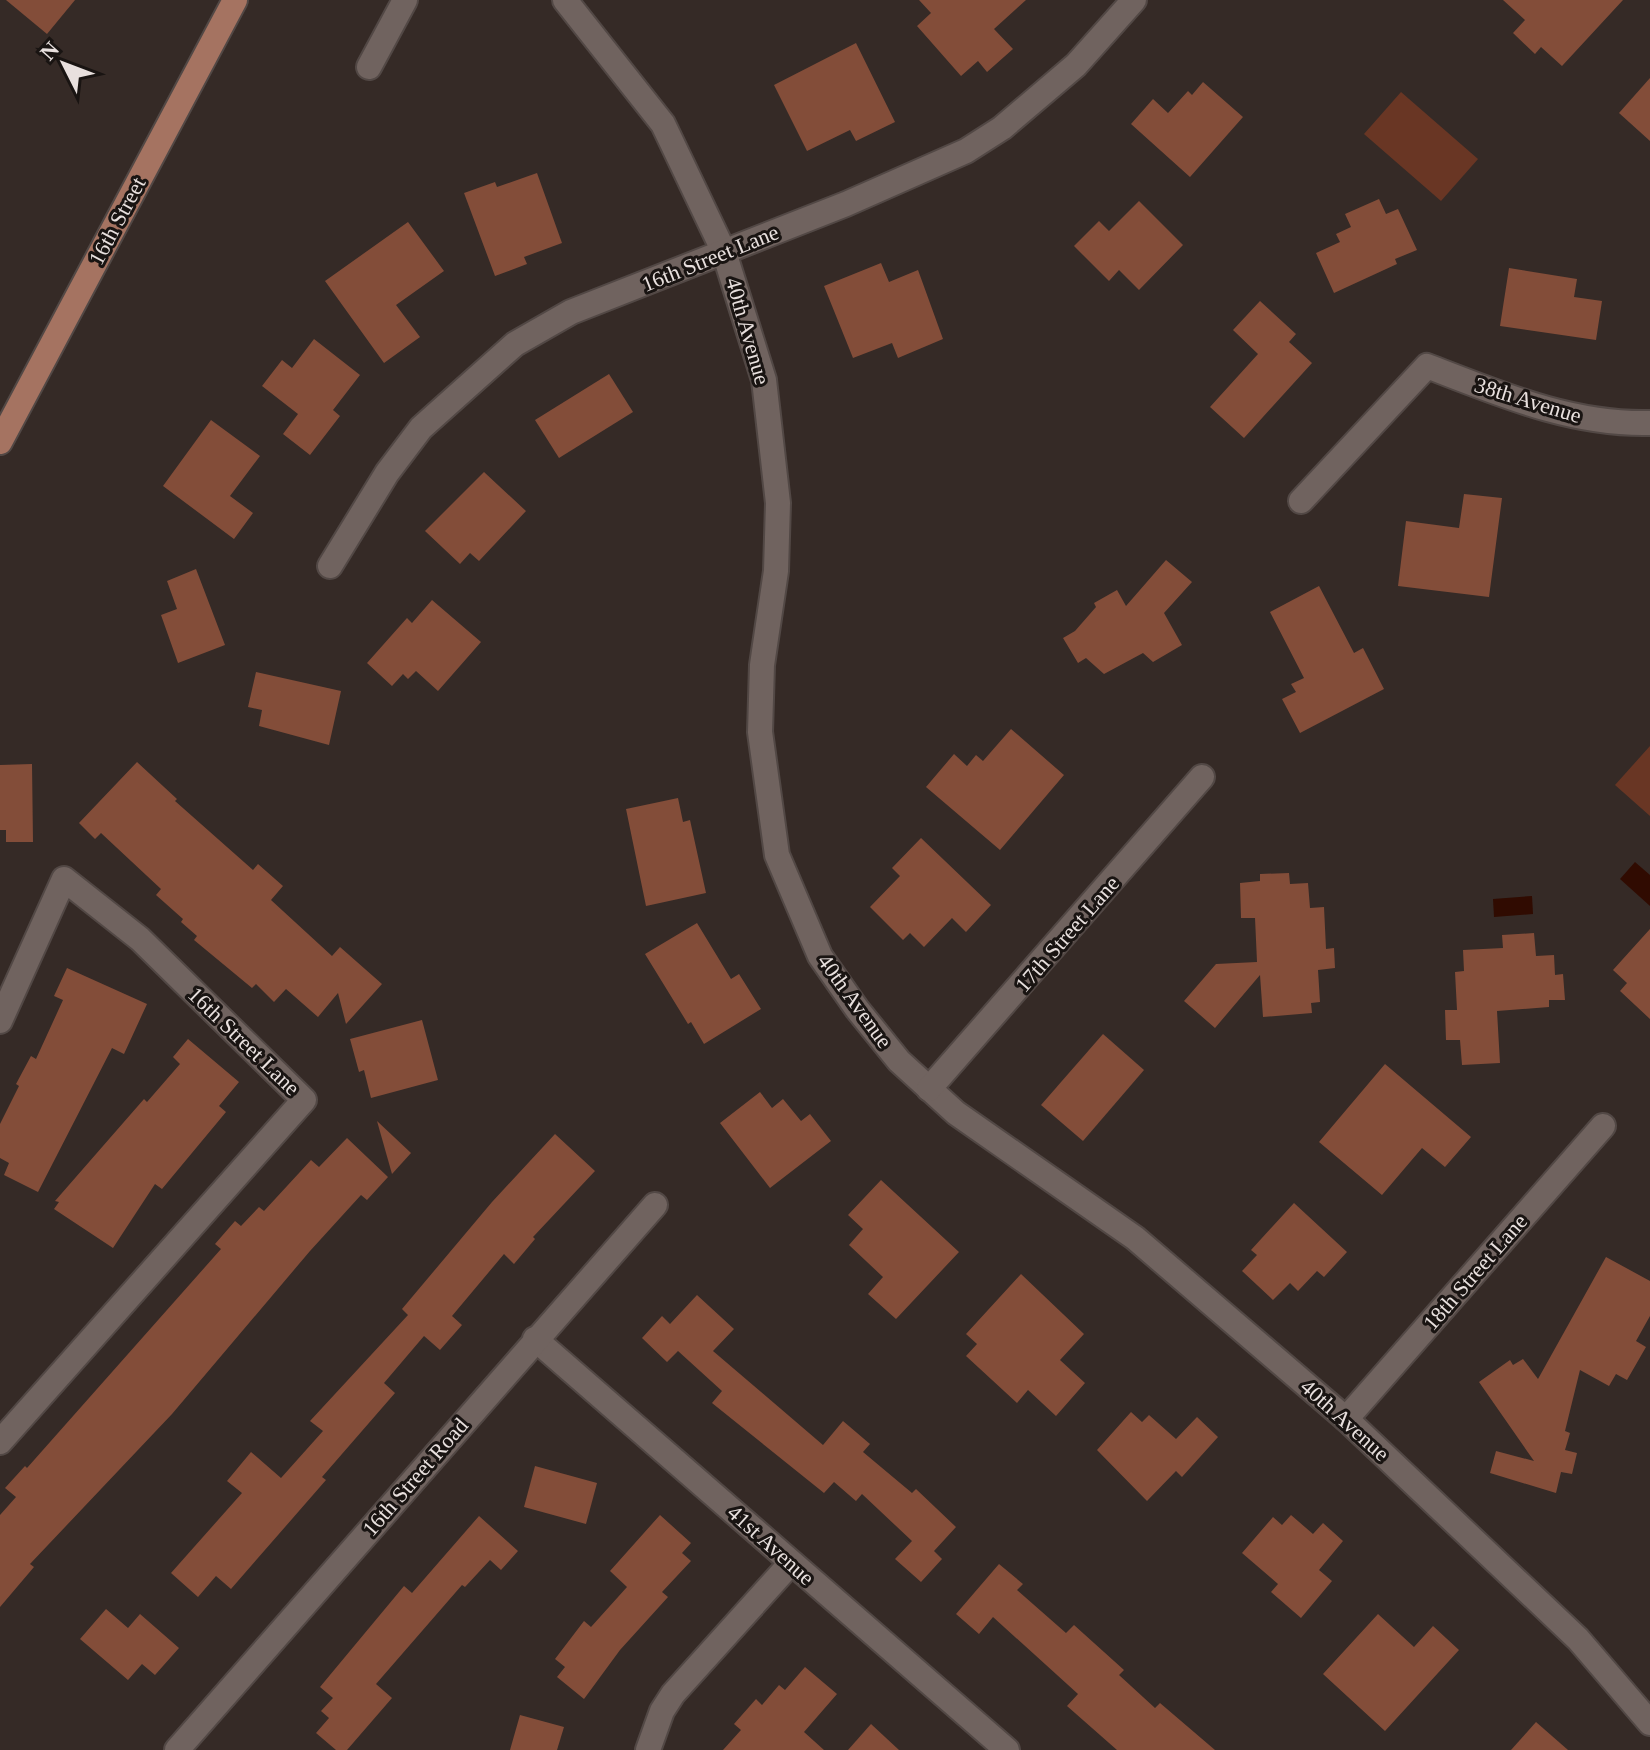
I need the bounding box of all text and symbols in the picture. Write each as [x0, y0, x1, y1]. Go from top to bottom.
north arrow [24, 24, 104, 104]
text: N [35, 37, 64, 65]
street label: 16th Street [83, 173, 151, 269]
street label: 16th Street Lane [638, 219, 782, 297]
street label: 40th Avenue [721, 275, 775, 387]
street label: 38th Avenue [1472, 372, 1584, 428]
street label: 17th Street Lane [1010, 871, 1124, 997]
street label: 40th Avenue [813, 949, 897, 1053]
street label: 16th Street Lane [183, 982, 305, 1100]
street label: 18th Street Lane [1418, 1209, 1532, 1335]
street label: 40th Avenue [1296, 1374, 1394, 1466]
street label: 16th Street Road [357, 1413, 473, 1541]
street label: 41st Avenue [723, 1500, 819, 1590]

